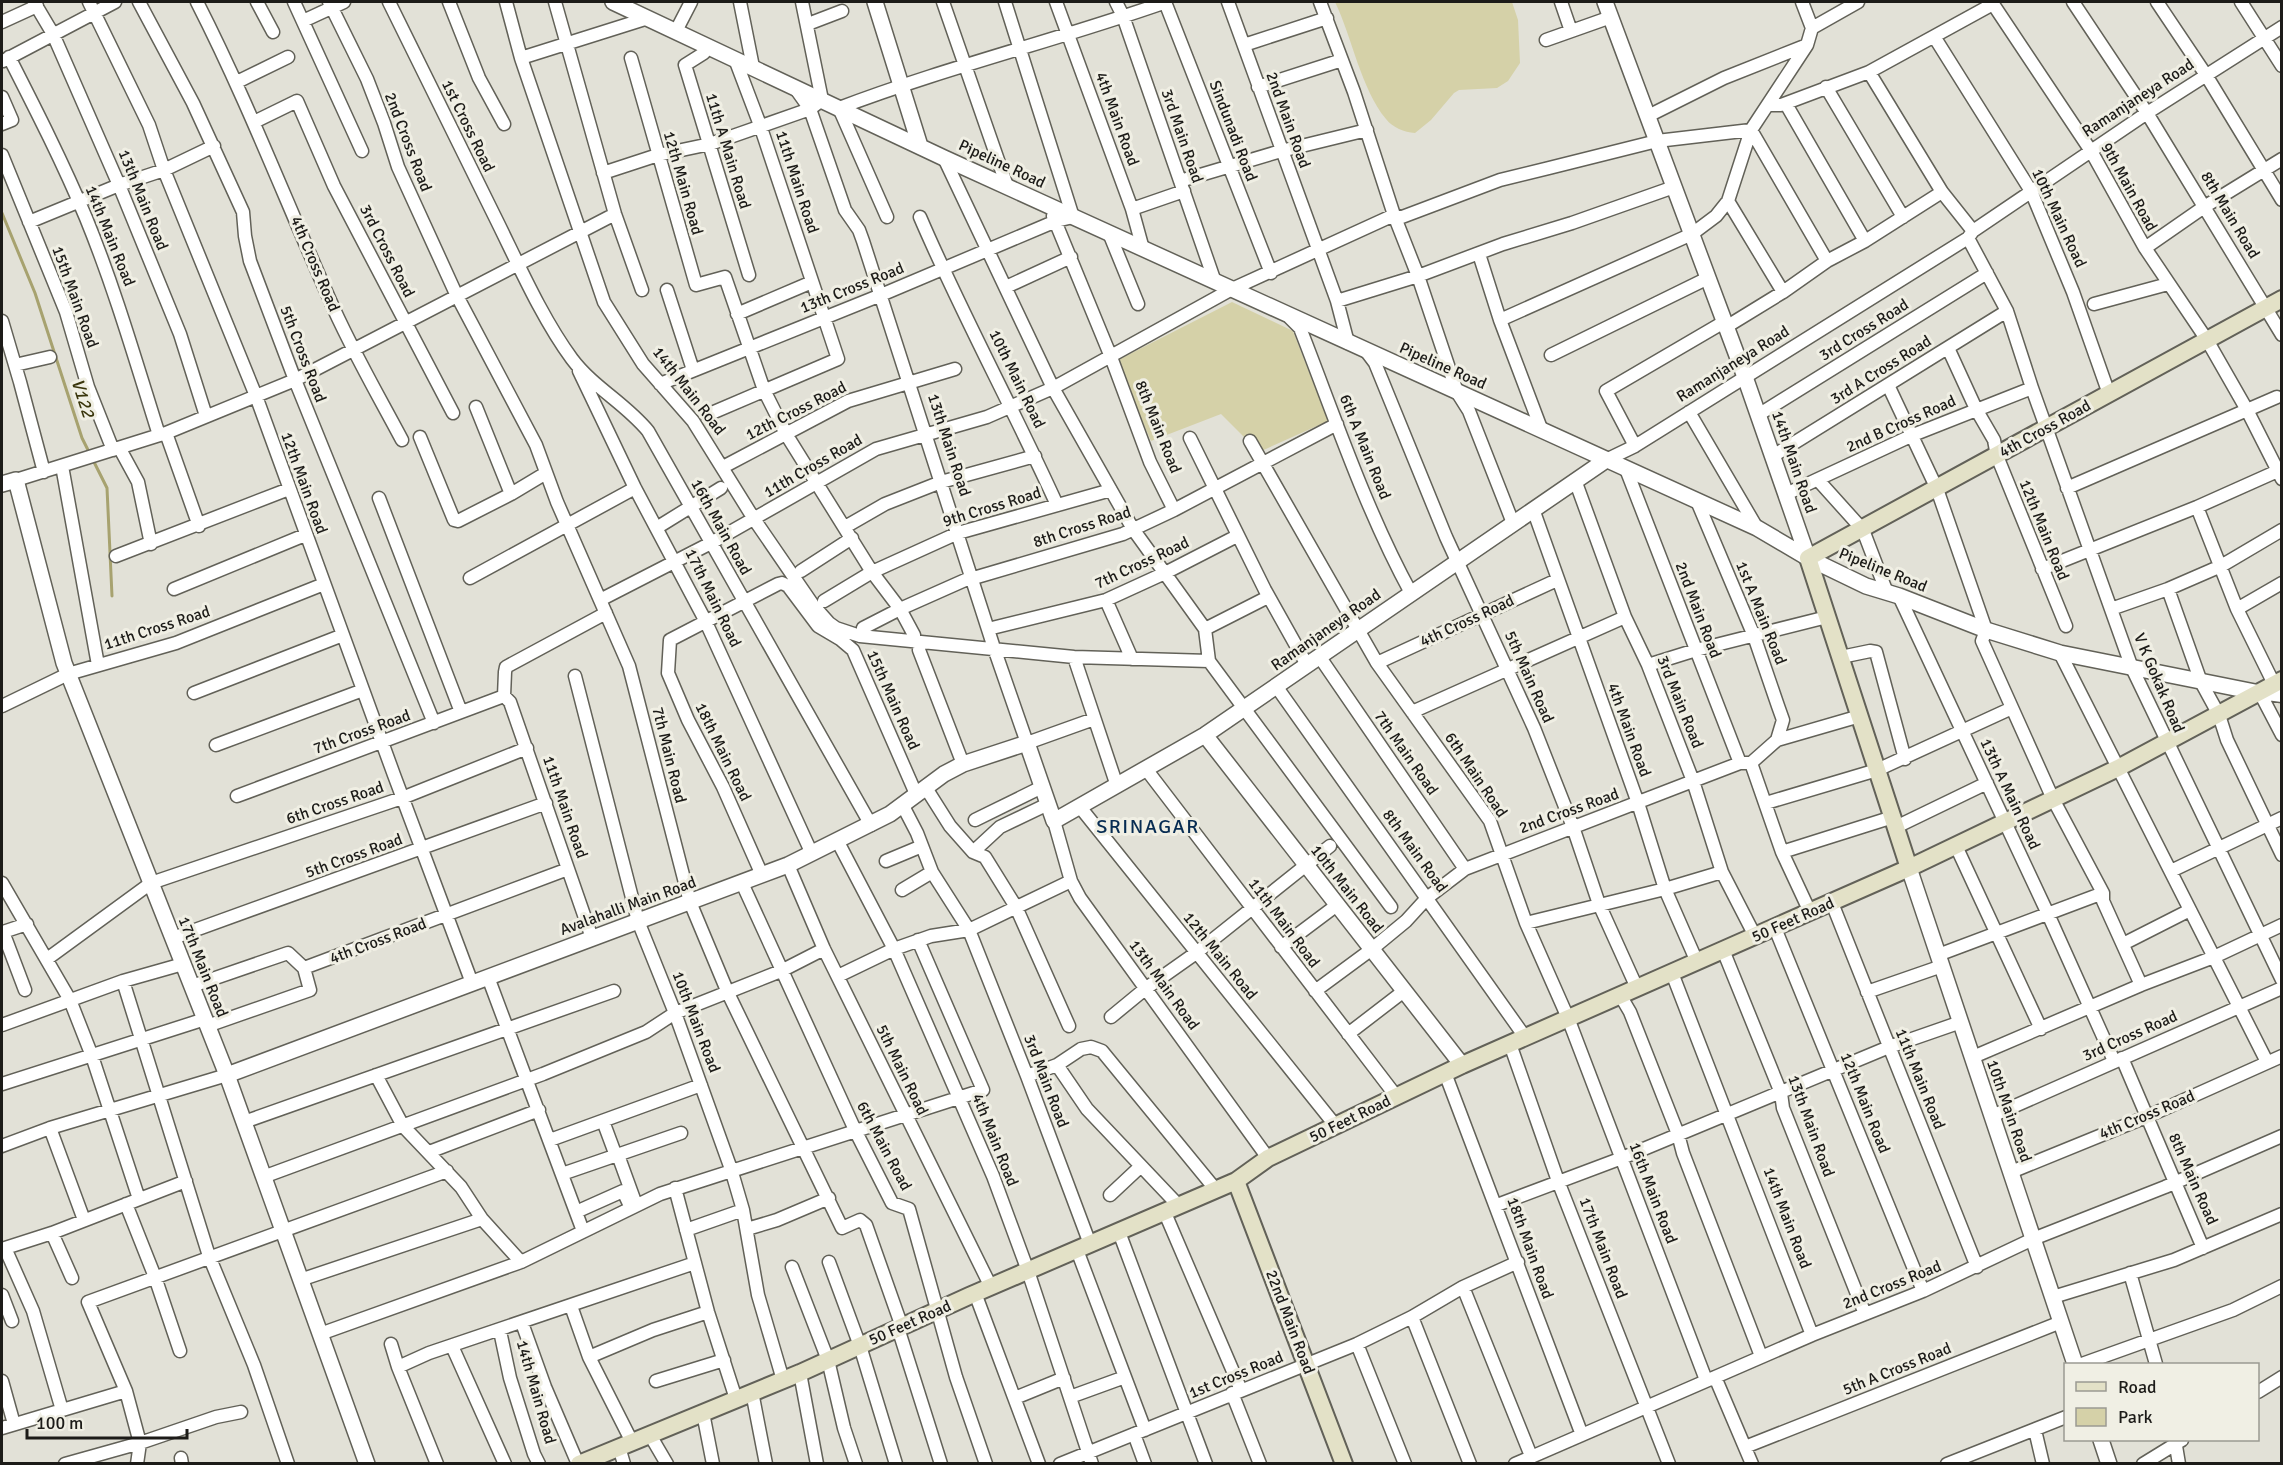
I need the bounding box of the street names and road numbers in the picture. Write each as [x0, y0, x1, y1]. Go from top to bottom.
street label: Ramanjaneya Road [2078, 54, 2198, 142]
street label: 4th Main Road [1091, 69, 1143, 169]
street label: 2nd Main Road [1261, 69, 1315, 171]
street label: 1st Cross Road [437, 77, 499, 175]
street label: Sindunadi Road [1205, 78, 1261, 184]
street label: 3rd Main Road [1157, 86, 1207, 186]
street label: 2nd Cross Road [380, 90, 436, 194]
street label: 11th A Main Road [701, 91, 755, 211]
street label: 11th Main Road [771, 128, 823, 236]
street label: 12th Main Road [659, 129, 707, 237]
street label: Pipeline Road [955, 135, 1049, 193]
street label: 9th Main Road [2096, 139, 2162, 235]
street label: 13th Main Road [114, 147, 172, 253]
street label: 10th Main Road [2027, 165, 2091, 271]
street label: 8th Main Road [2196, 168, 2264, 262]
street label: 14th Main Road [81, 183, 139, 289]
street label: 3rd Cross Road [355, 201, 419, 301]
street label: 4th Cross Road [286, 213, 344, 315]
street label: 15th Main Road [47, 243, 103, 351]
street label: 13th Cross Road [797, 258, 907, 318]
street label: 3rd Cross Road [1816, 295, 1912, 365]
street label: 5th Cross Road [275, 303, 331, 405]
street label: Ramanjaneya Road [1673, 321, 1793, 407]
street label: 10th Main Road [985, 327, 1049, 431]
street label: 3rd A Cross Road [1827, 331, 1935, 409]
street label: Pipeline Road [1396, 338, 1490, 394]
street label: 14th Main Road [648, 343, 730, 439]
street label: 12th Cross Road [742, 377, 850, 445]
street label: 8th Main Road [1130, 378, 1186, 476]
street label: 13th Main Road [923, 391, 975, 499]
street label: 6th A Main Road [1335, 391, 1395, 503]
street label: 2nd B Cross Road [1843, 391, 1959, 457]
street label: 4th Cross Road [1996, 396, 2094, 462]
street label: 14th Main Road [1767, 408, 1821, 516]
street label: 12th Main Road [276, 429, 332, 537]
street label: 11th Cross Road [760, 430, 866, 502]
street label: 16th Main Road [686, 475, 756, 579]
street label: 12th Main Road [2015, 477, 2073, 583]
street label: 9th Cross Road [940, 483, 1044, 531]
street label: 8th Cross Road [1030, 502, 1134, 552]
street label: 7th Cross Road [1092, 532, 1192, 594]
street label: Pipeline Road [1836, 543, 1930, 597]
street label: 17th Main Road [681, 546, 745, 650]
street label: 1st A Main Road [1731, 558, 1791, 668]
street label: 2nd Main Road [1671, 559, 1725, 661]
street label: Ramanjaneya Road [1267, 585, 1385, 675]
street label: 4th Cross Road [1417, 590, 1517, 652]
street label: 11th Cross Road [101, 601, 213, 655]
street label: 5th Main Road [1500, 628, 1558, 726]
street label: V K Gokak Road [2129, 630, 2189, 736]
street label: 15th Main Road [862, 647, 924, 753]
street label: 3rd Main Road [1652, 653, 1708, 751]
street label: 4th Main Road [1603, 680, 1655, 780]
street label: 18th Main Road [691, 700, 755, 804]
street label: 7th Cross Road [311, 705, 413, 759]
street label: 7th Main Road [647, 705, 691, 805]
street label: 7th Main Road [1370, 707, 1442, 799]
street label: 6th Main Road [1440, 729, 1512, 821]
street label: 13th A Main Road [1976, 735, 2044, 853]
street label: 11th Main Road [538, 753, 592, 861]
street label: 6th Cross Road [284, 777, 386, 829]
street label: 2nd Cross Road [1516, 784, 1622, 838]
street label: 8th Main Road [1378, 805, 1452, 897]
street label: 5th Cross Road [303, 829, 405, 883]
street label: 10th Main Road [1306, 841, 1388, 937]
street label: Avalahalli Main Road [557, 872, 699, 940]
street label: 11th Main Road [1244, 874, 1324, 972]
street label: 50 Feet Road [1749, 893, 1837, 947]
street label: 12th Main Road [1179, 908, 1261, 1004]
street label: 4th Cross Road [327, 913, 429, 969]
street label: 17th Main Road [174, 914, 232, 1020]
street label: 13th Main Road [1124, 936, 1204, 1034]
street label: 10th Main Road [667, 968, 725, 1076]
street label: 3rd Cross Road [2079, 1006, 2181, 1066]
street label: 5th Main Road [871, 1021, 933, 1119]
street label: 11th Main Road [1891, 1026, 1949, 1132]
street label: 3rd Main Road [1019, 1032, 1073, 1130]
street label: 12th Main Road [1836, 1050, 1894, 1156]
street label: 10th Main Road [1982, 1057, 2036, 1165]
street label: 13th Main Road [1783, 1072, 1839, 1180]
street label: 4th Cross Road [2096, 1086, 2198, 1144]
street label: 4th Main Road [967, 1091, 1023, 1189]
street label: 50 Feet Road [1306, 1091, 1394, 1147]
street label: 6th Main Road [852, 1098, 916, 1194]
street label: 8th Main Road [2164, 1130, 2222, 1228]
street label: 16th Main Road [1624, 1139, 1682, 1247]
street label: 14th Main Road [1758, 1164, 1816, 1272]
street label: 18th Main Road [1502, 1194, 1558, 1302]
street label: 17th Main Road [1574, 1194, 1632, 1302]
street label: 2nd Cross Road [1840, 1256, 1944, 1314]
street label: 22nd Main Road [1261, 1267, 1319, 1377]
street label: 50 Feet Road [866, 1296, 954, 1350]
street label: 14th Main Road [512, 1338, 560, 1446]
street label: 5th A Cross Road [1840, 1338, 1954, 1400]
street label: 1st Cross Road [1186, 1347, 1286, 1403]

